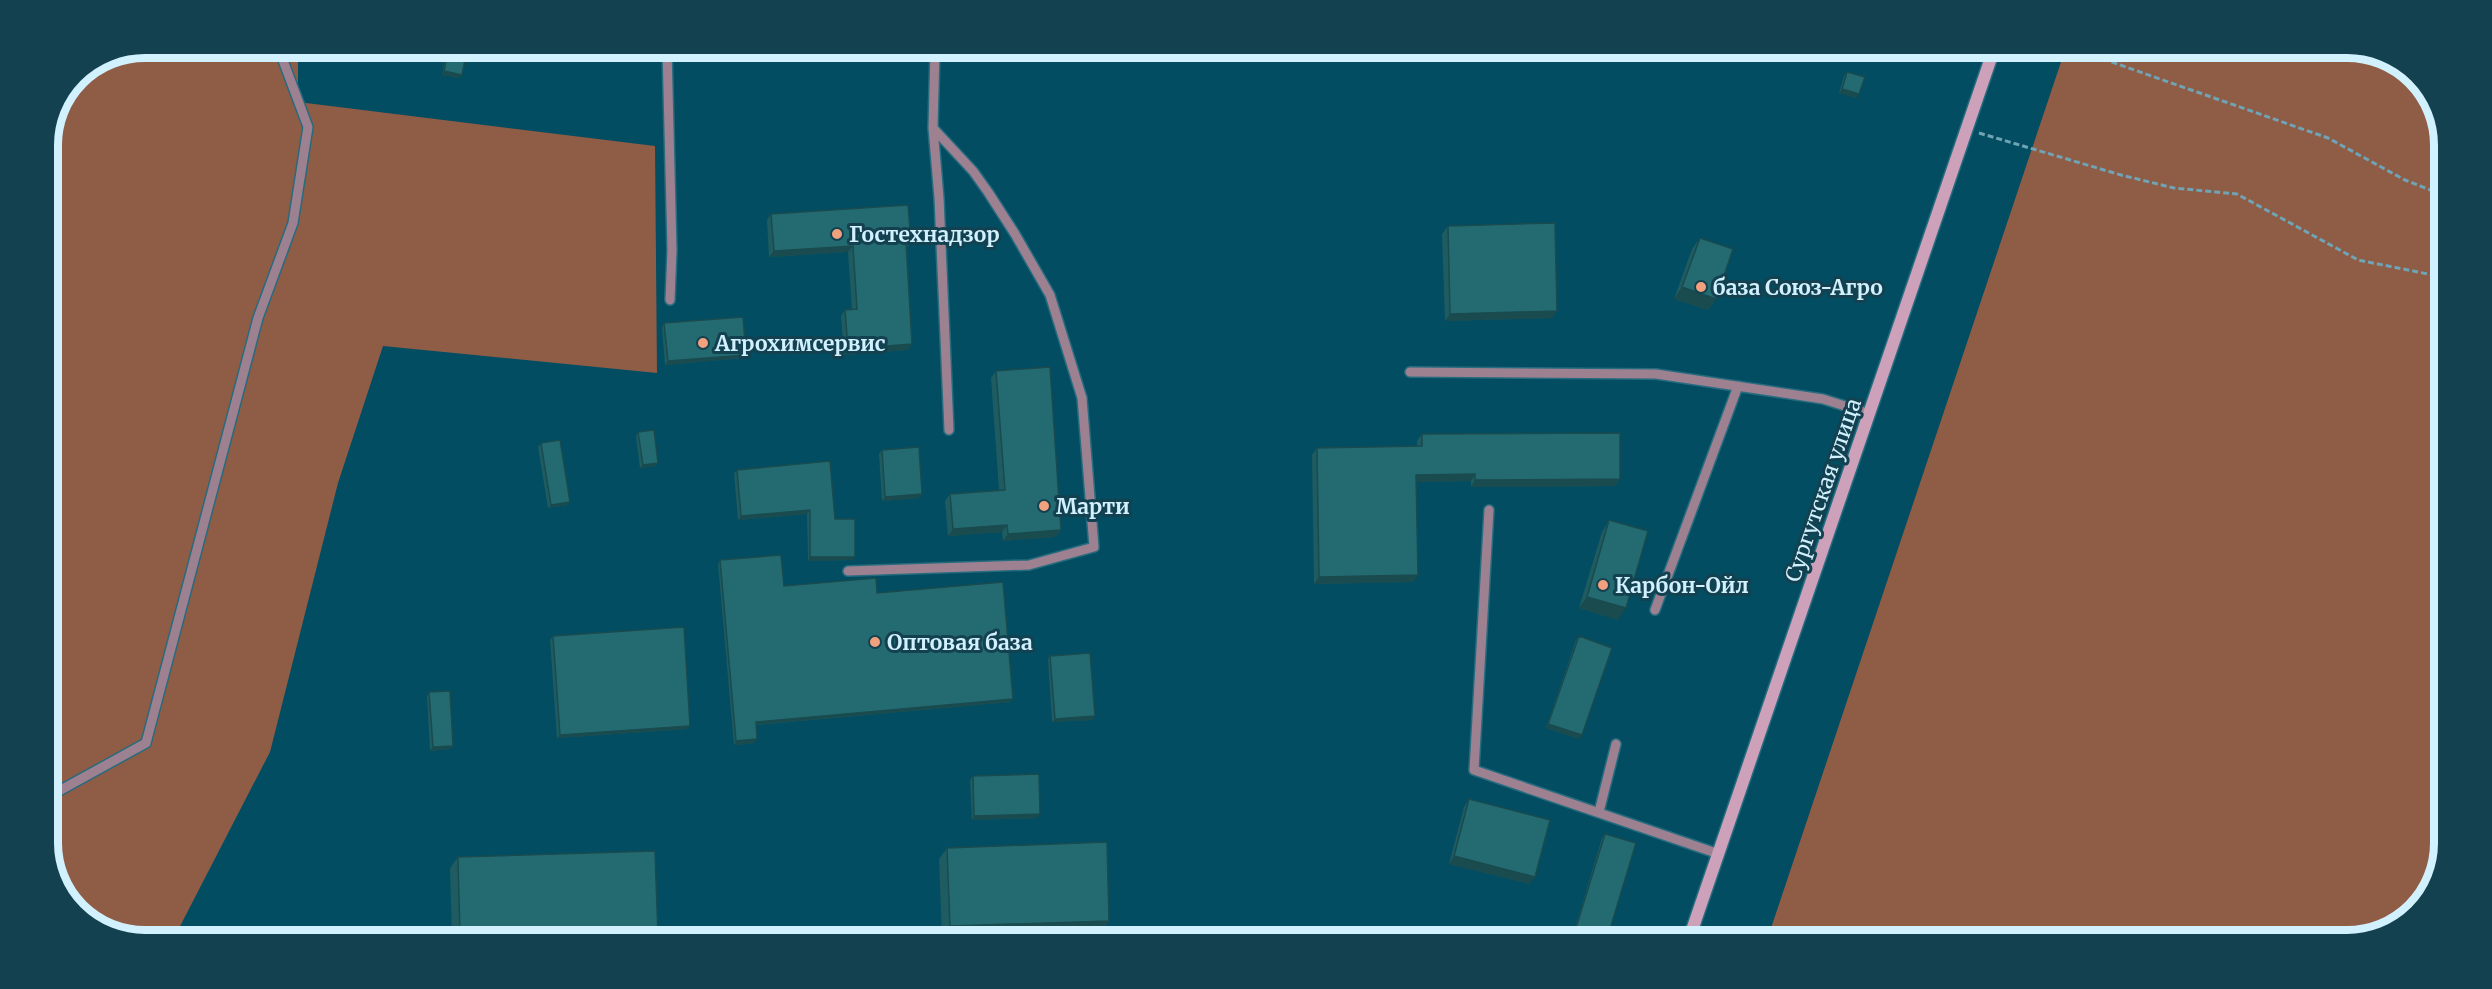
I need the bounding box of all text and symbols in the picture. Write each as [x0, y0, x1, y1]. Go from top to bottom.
place label: Гостехнадзор [849, 221, 1000, 248]
marker: Гостехнадзор [830, 227, 844, 241]
place label: база Союз-Агро [1713, 274, 1883, 301]
marker: база Союз-Агро [1694, 280, 1708, 294]
place label: Агрохимсервис [714, 330, 886, 357]
marker: Агрохимсервис [696, 336, 710, 350]
street label: Сургутская улица [1779, 395, 1867, 585]
place label: Марти [1056, 493, 1130, 520]
marker: Марти [1037, 499, 1051, 513]
place label: Карбон-Ойл [1615, 572, 1749, 599]
marker: Карбон-Ойл [1596, 578, 1610, 592]
place label: Оптовая база [887, 629, 1033, 656]
marker: Оптовая база [868, 635, 882, 649]

